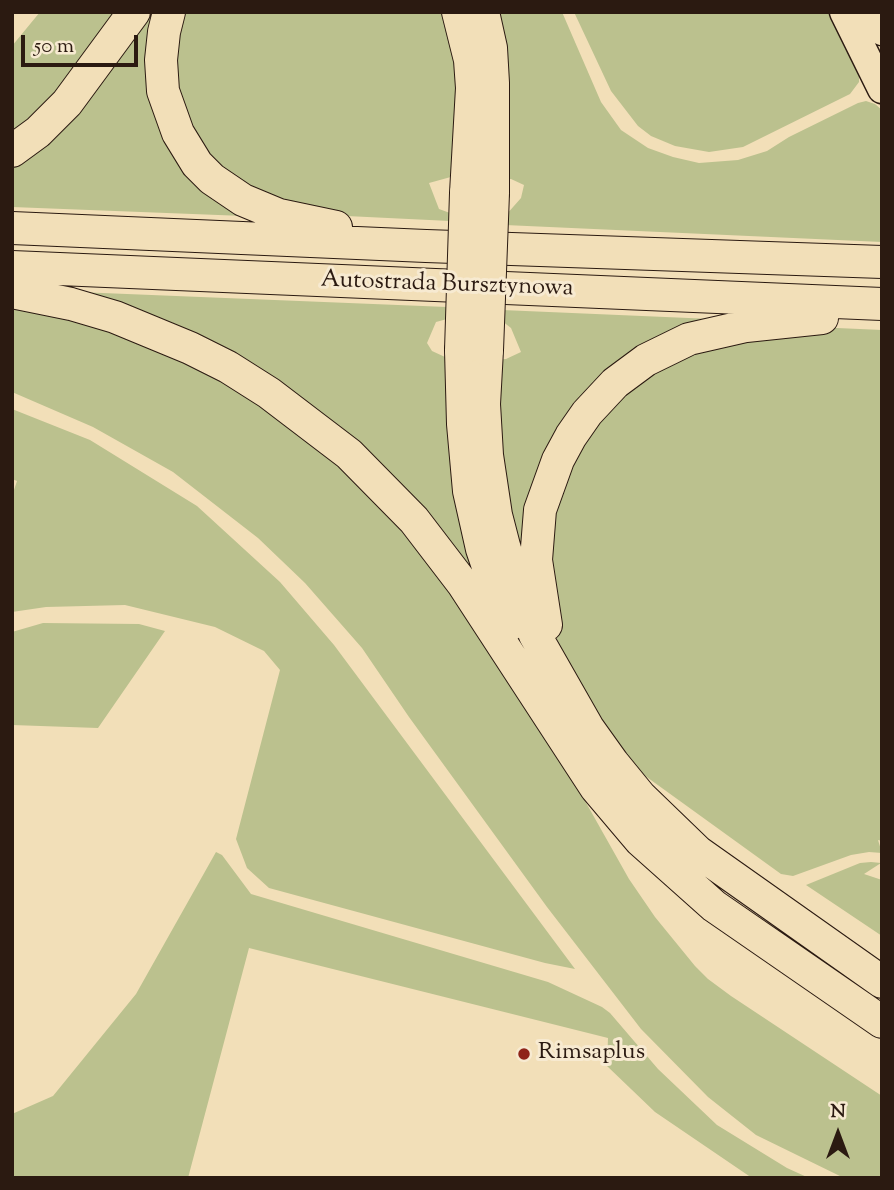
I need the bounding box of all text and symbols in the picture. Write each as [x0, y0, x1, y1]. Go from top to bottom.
scale bar [24, 21, 142, 65]
text: 50 m [34, 32, 74, 62]
street label: Autostrada Bursztynowa [320, 267, 574, 305]
place label: Rimsaplus [538, 1040, 645, 1068]
marker: Rimsaplus [516, 1046, 532, 1062]
north arrow [803, 1099, 873, 1169]
text: N [830, 1099, 846, 1126]

